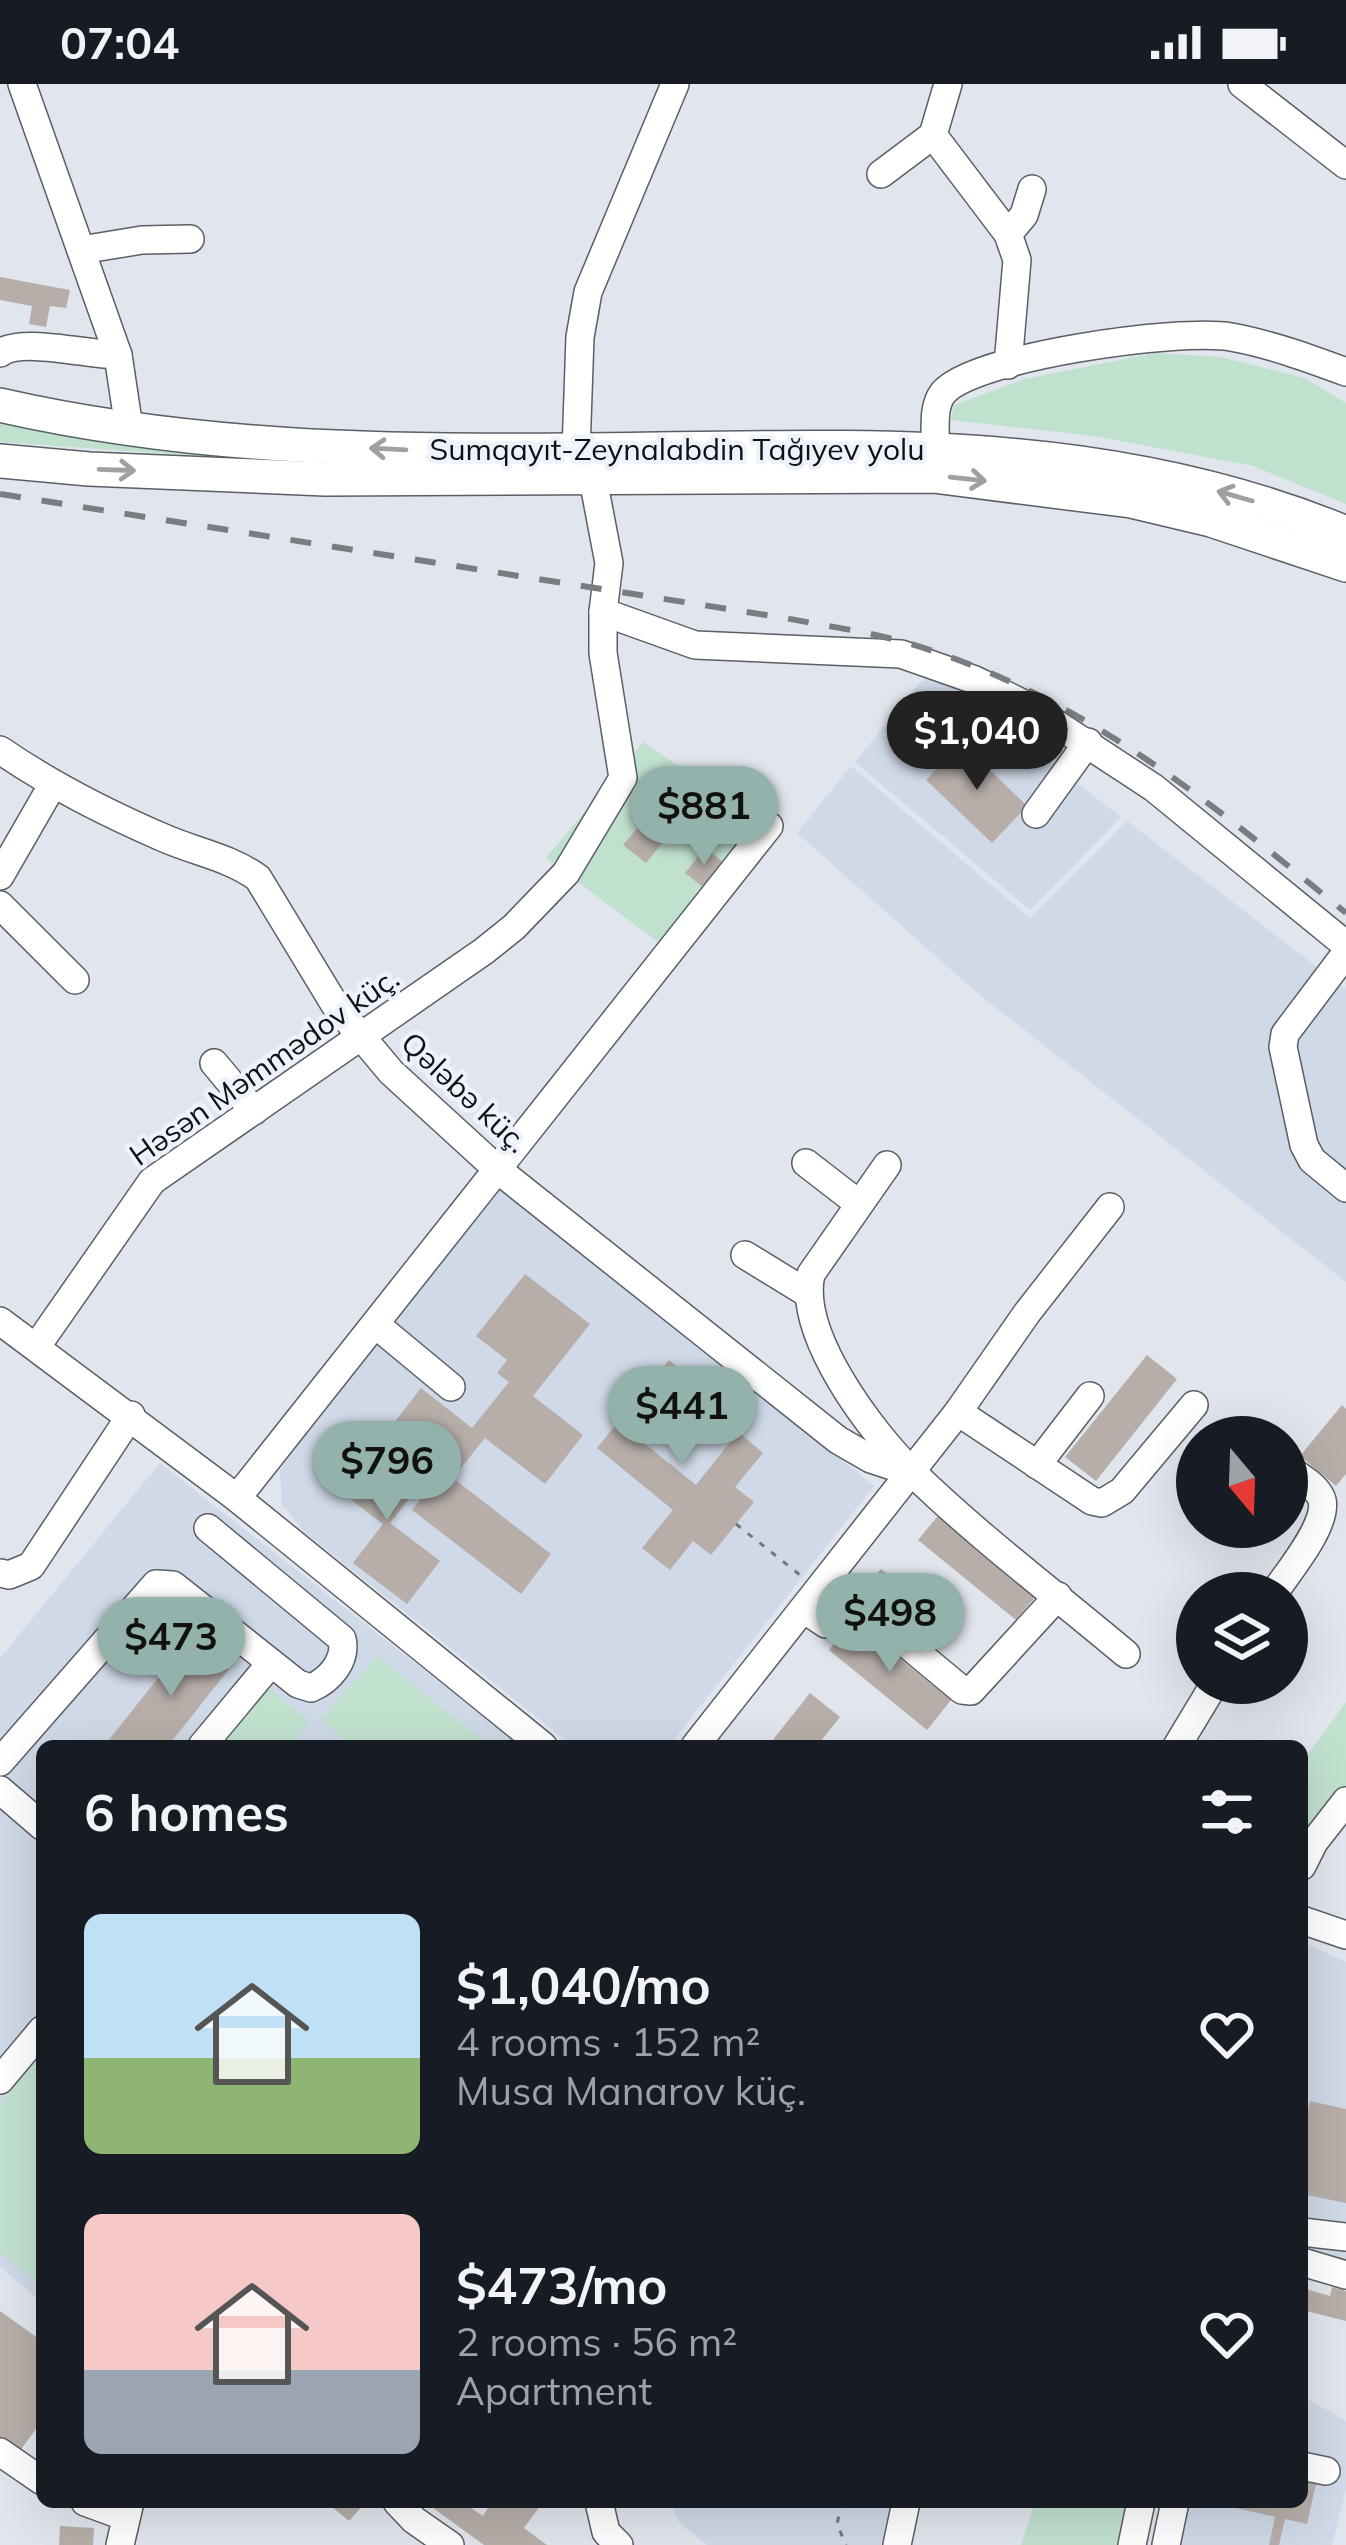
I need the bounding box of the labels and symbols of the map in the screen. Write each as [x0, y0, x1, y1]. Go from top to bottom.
street label: Sumqayıt-Zeynalabdin Tağıyev yolu [430, 430, 925, 468]
one-way arrow [369, 437, 408, 460]
one-way arrow [97, 459, 136, 482]
one-way arrow [948, 468, 987, 491]
one-way arrow [1217, 484, 1255, 506]
pin: $1,040 [879, 691, 1075, 793]
pin: $881 [633, 766, 775, 868]
street label: Həsən Məmmədov küç. [122, 959, 406, 1173]
street label: Qələbə küç. [394, 1024, 536, 1160]
pin: $441 [611, 1366, 753, 1468]
north arrow [1176, 1416, 1308, 1548]
pin: $796 [316, 1421, 458, 1523]
pin: $498 [819, 1573, 961, 1675]
pin: $473 [100, 1597, 242, 1699]

